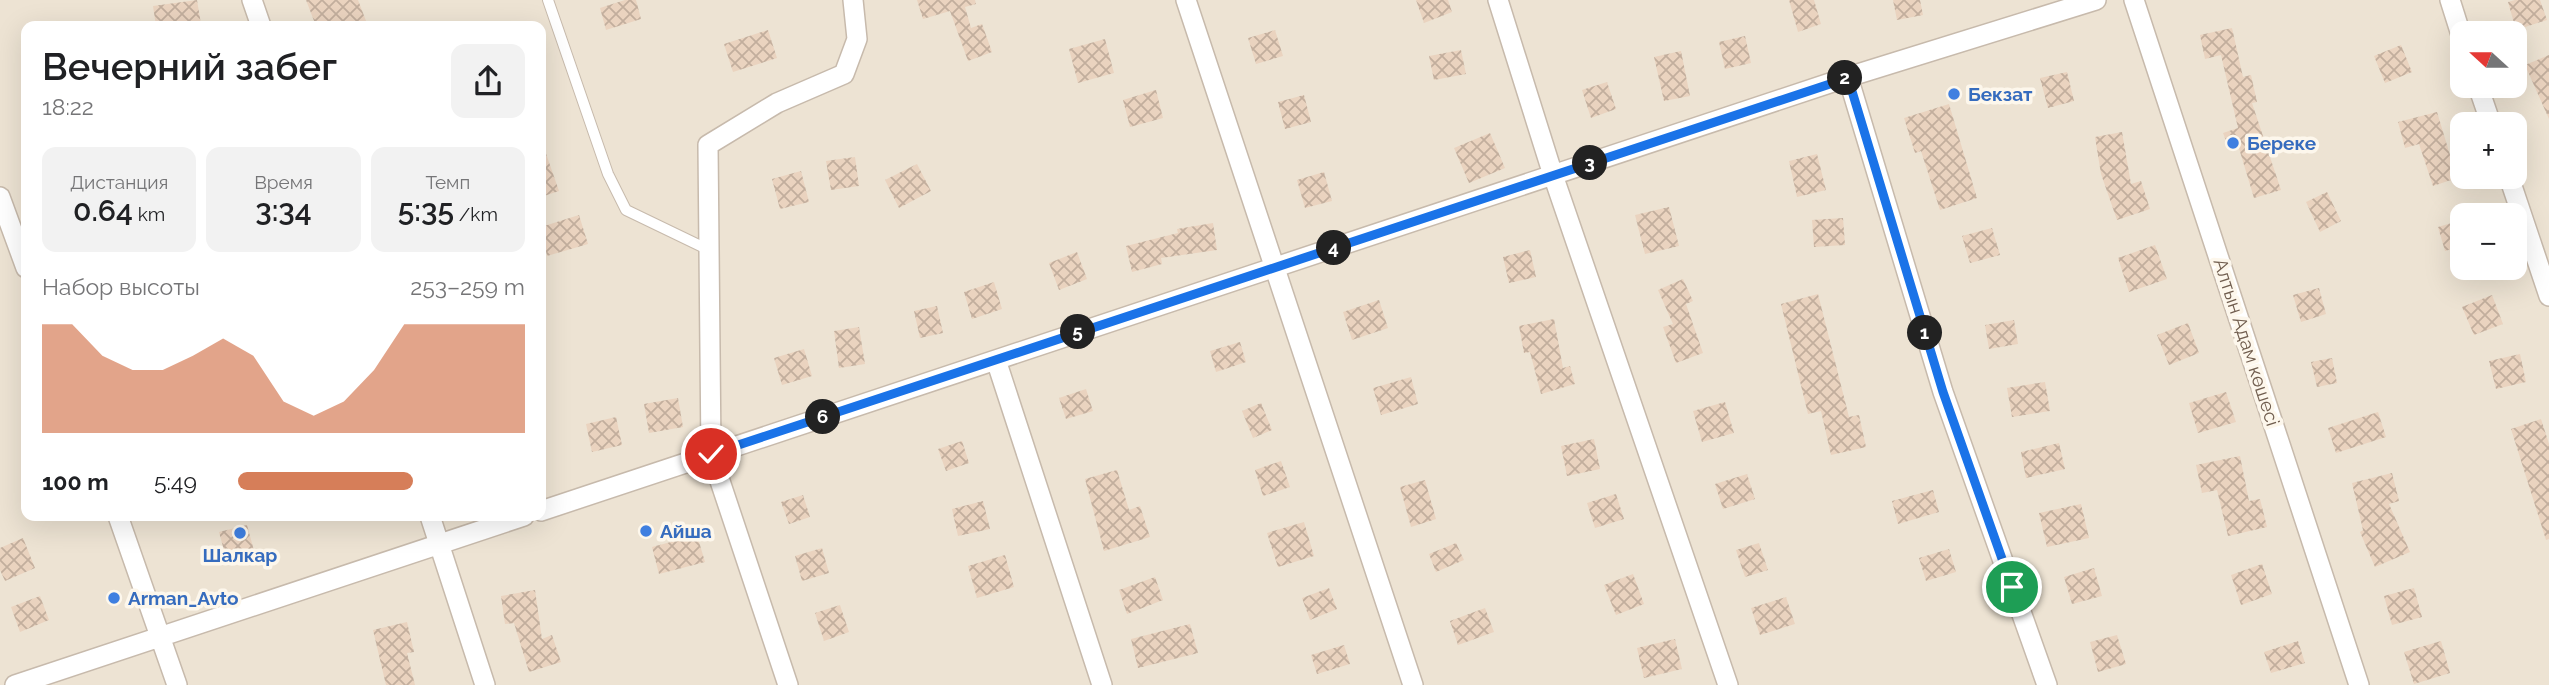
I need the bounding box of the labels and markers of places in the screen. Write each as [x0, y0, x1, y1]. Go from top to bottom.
pin: 2 [1828, 60, 1862, 96]
place label: Бекзат [1968, 83, 2033, 105]
marker: Бекзат [1946, 86, 1962, 102]
place label: Береке [2247, 132, 2316, 154]
marker: Береке [2225, 135, 2241, 151]
pin: 3 [1572, 146, 1608, 180]
pin: 4 [1316, 230, 1352, 266]
pin: 5 [1060, 314, 1096, 350]
pin: 1 [1908, 316, 1942, 350]
pin: 6 [806, 400, 840, 434]
pin [681, 424, 741, 484]
place label: Айша [660, 520, 712, 542]
marker: Айша [638, 523, 654, 539]
marker: Шалкар [232, 525, 248, 541]
place label: Шалкар [203, 544, 277, 566]
pin [1982, 557, 2042, 617]
place label: Arman_Avto [128, 587, 239, 609]
marker: Arman_Avto [106, 590, 122, 606]

